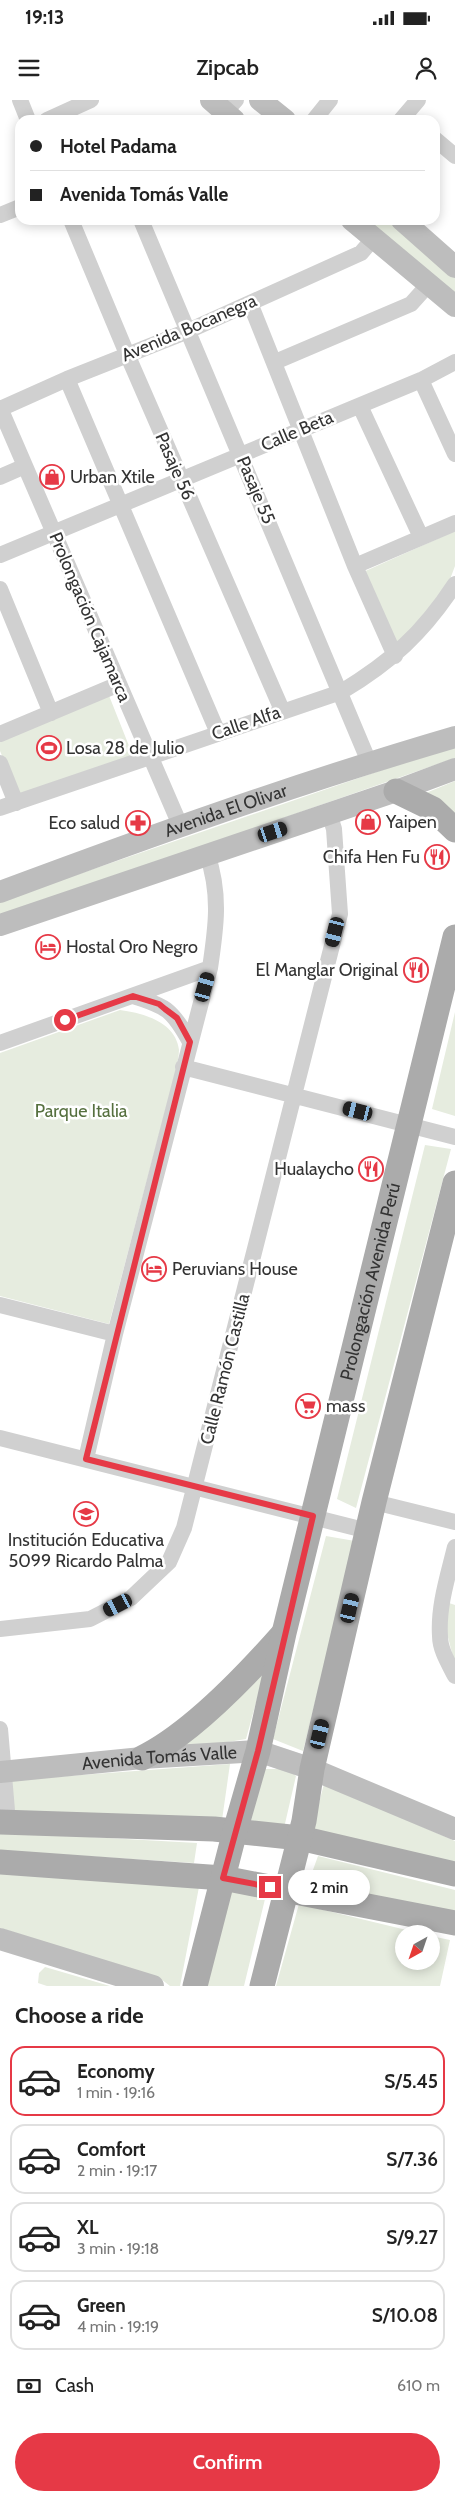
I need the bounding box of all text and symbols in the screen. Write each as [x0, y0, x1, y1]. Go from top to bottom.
text: 19:13 [25, 6, 64, 29]
icon: menu [15, 54, 43, 82]
text: Zipcab [196, 54, 259, 81]
icon: person [412, 54, 440, 82]
text: Hotel Padama [60, 135, 177, 158]
text: Avenida Tomás Valle [60, 183, 228, 206]
street label: Avenida Bocanegra [118, 289, 260, 366]
street label: Calle Beta [258, 406, 337, 456]
street label: Pasaje 56 [150, 429, 200, 503]
street label: Pasaje 55 [232, 453, 280, 527]
shop icon: Urban Xtile [39, 464, 65, 490]
place label: Urban Xtile [70, 466, 155, 488]
street label: Prolongación Cajamarca [44, 529, 136, 705]
street label: Calle Alfa [209, 701, 284, 745]
sports icon: Losa 28 de Julio [36, 735, 62, 761]
place label: Losa 28 de Julio [66, 737, 184, 759]
street label: Avenida El Olivar [162, 779, 290, 842]
shop icon: Yaipen [355, 809, 381, 835]
pharmacy icon: Eco salud [125, 810, 151, 836]
place label: Yaipen [385, 811, 437, 833]
place label: Eco salud [49, 812, 120, 834]
car [256, 820, 289, 844]
restaurant icon: Chifa Hen Fu [424, 844, 450, 870]
place label: Chifa Hen Fu [323, 846, 420, 868]
car [324, 916, 345, 948]
hotel icon: Hostal Oro Negro [35, 934, 61, 960]
place label: Hostal Oro Negro [66, 936, 198, 958]
restaurant icon: El Manglar Original [403, 957, 429, 983]
place label: El Manglar Original [256, 959, 399, 981]
car [193, 971, 216, 1003]
route start [54, 1009, 76, 1031]
park label: Parque Italia [35, 1100, 128, 1122]
car [341, 1100, 374, 1122]
restaurant icon: Hualaycho [358, 1156, 384, 1182]
place label: Hualaycho [274, 1158, 354, 1180]
street label: Prolongación Avenida Perú [335, 1181, 405, 1383]
hotel icon: Peruvians House [141, 1256, 167, 1282]
place label: Peruvians House [172, 1258, 298, 1280]
street label: Calle Ramón Castilla [196, 1291, 254, 1447]
supermarket icon: mass [295, 1393, 321, 1419]
place label: mass [326, 1395, 365, 1417]
school or university icon: Institución Educativa 5099 Ricardo Palma [73, 1501, 99, 1527]
place label: Institución Educativa 5099 Ricardo Palma [8, 1529, 165, 1572]
car [101, 1592, 134, 1618]
car [339, 1592, 360, 1624]
car [309, 1718, 330, 1750]
street label: Avenida Tomás Valle [81, 1741, 238, 1775]
callout: 2 min [288, 1870, 370, 1904]
route end [259, 1876, 281, 1898]
text: 2 min [310, 1878, 348, 1897]
north arrow [395, 1925, 440, 1970]
map controls [395, 1925, 440, 1970]
text: Choose a ride [15, 2002, 144, 2029]
icon: car [17, 2059, 62, 2104]
text: Economy [77, 2060, 155, 2083]
text: S/5.45 [384, 2070, 438, 2093]
text: 1 min · 19:16 [77, 2083, 155, 2102]
icon: car [17, 2137, 62, 2182]
text: Comfort [77, 2138, 146, 2161]
text: S/7.36 [386, 2148, 438, 2171]
text: 2 min · 19:17 [77, 2161, 157, 2180]
icon: car [17, 2215, 62, 2260]
text: XL [77, 2216, 98, 2239]
text: S/9.27 [386, 2226, 438, 2249]
text: 3 min · 19:18 [77, 2239, 159, 2258]
icon: car [17, 2293, 62, 2338]
text: Green [77, 2294, 126, 2317]
text: S/10.08 [372, 2304, 438, 2327]
text: 4 min · 19:19 [77, 2317, 159, 2336]
icon: cash [15, 2372, 43, 2400]
text: Cash [55, 2374, 94, 2397]
text: 610 m [397, 2376, 440, 2395]
button: Confirm [15, 2433, 440, 2491]

